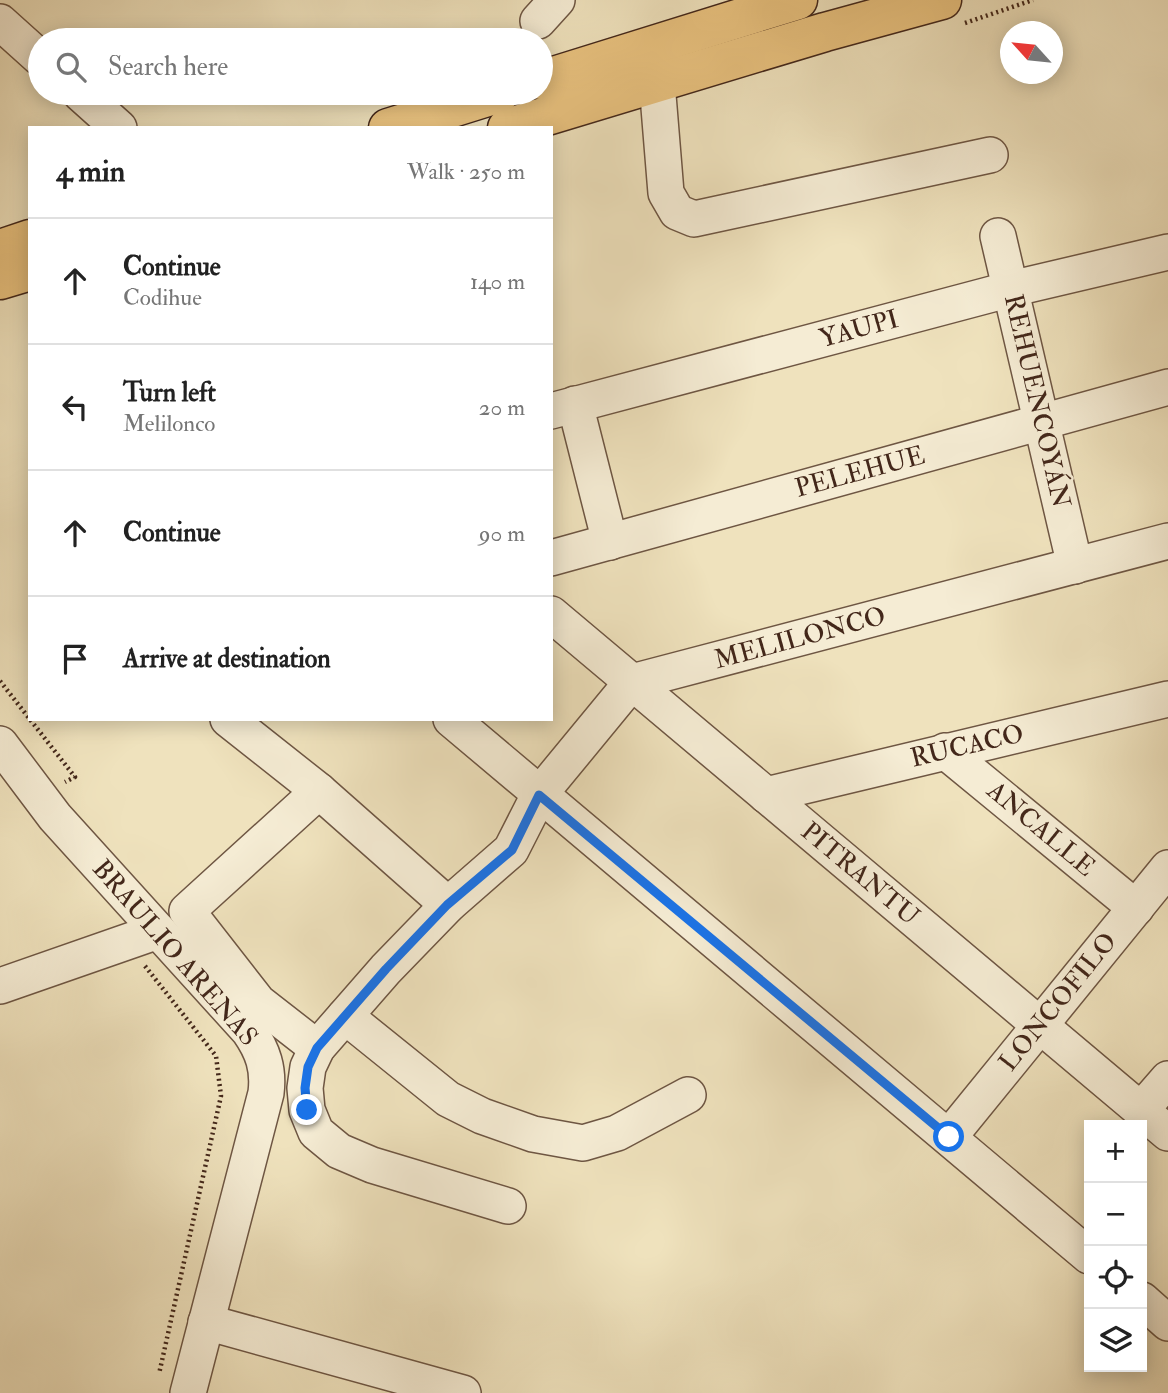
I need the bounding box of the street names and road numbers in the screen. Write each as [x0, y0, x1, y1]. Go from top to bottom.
street label: REHUENCOYÁN [997, 291, 1079, 512]
street label: YAUPI [816, 303, 902, 355]
street label: PELEHUE [791, 439, 929, 505]
street label: MELILONCO [711, 600, 889, 676]
street label: RUCACO [907, 717, 1027, 775]
street label: ANCALLE [980, 774, 1102, 883]
street label: PITRANTU [794, 815, 926, 933]
street label: BRAULIO ARENAS [85, 853, 265, 1053]
street label: LONCOFILO [992, 926, 1124, 1078]

